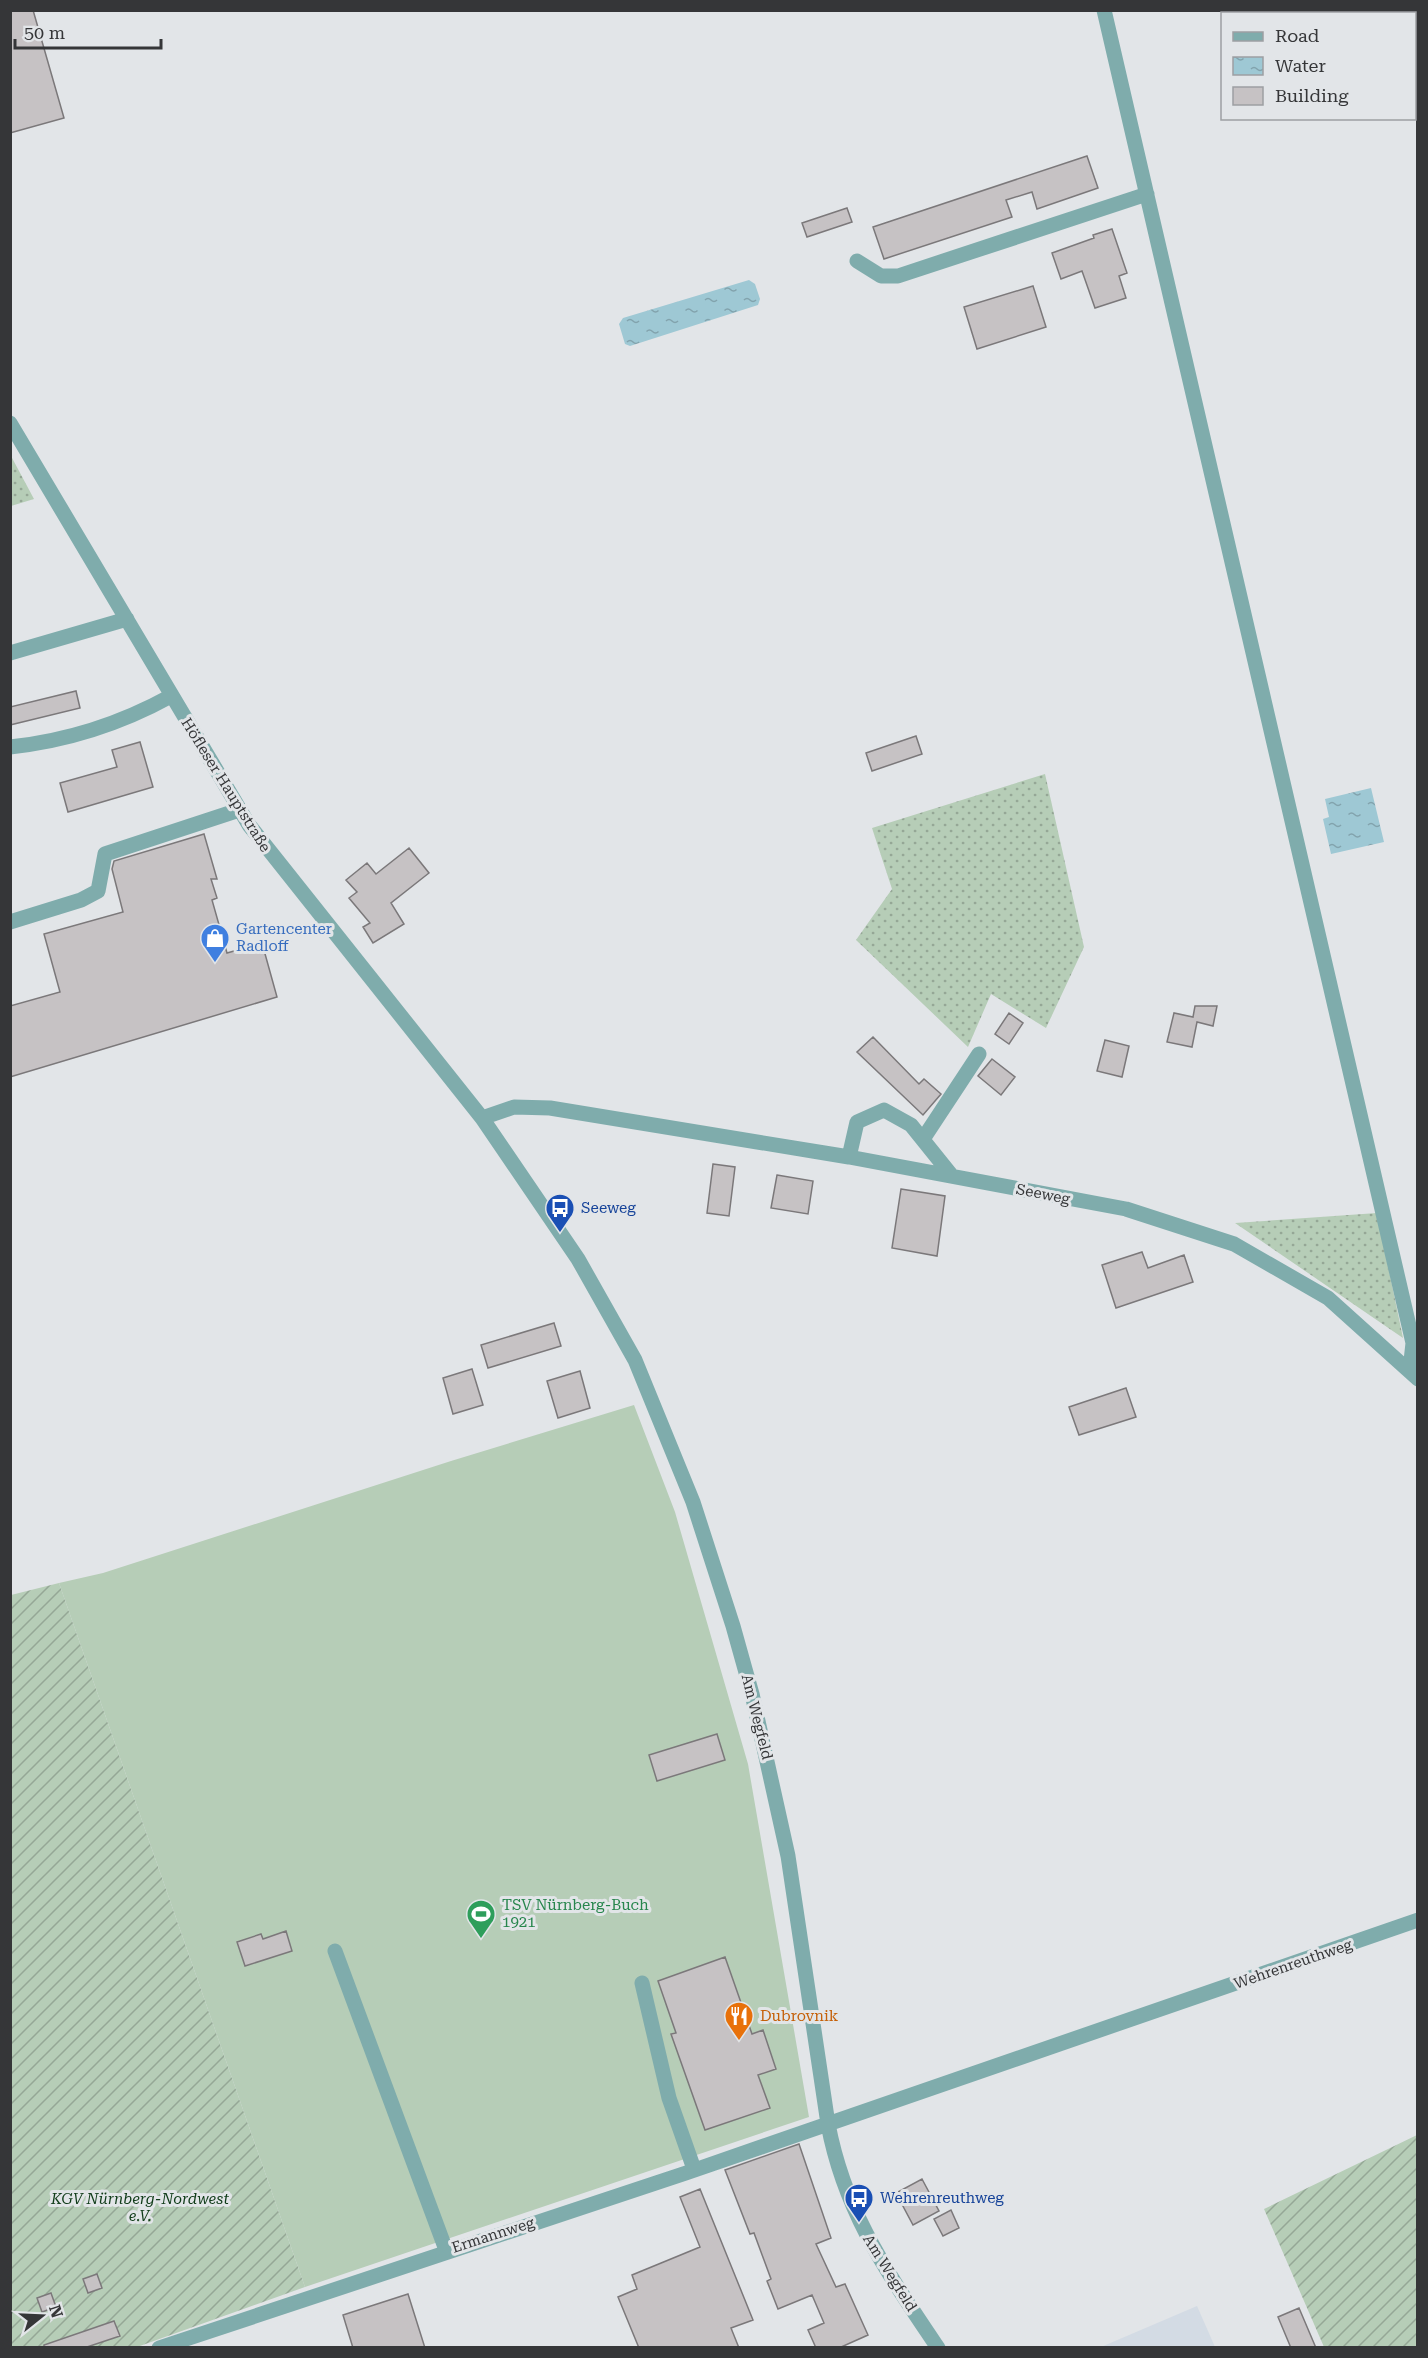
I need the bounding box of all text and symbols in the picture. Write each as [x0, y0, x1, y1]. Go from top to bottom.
scale bar [15, 12, 160, 50]
legend [1221, 12, 1416, 120]
text: 50 m [24, 22, 65, 43]
text: Road [1275, 25, 1320, 46]
text: Water [1275, 55, 1326, 76]
text: Building [1275, 85, 1349, 106]
street label: Höfleser Hauptstraße [177, 715, 275, 855]
place label: Gartencenter Radloff [236, 920, 332, 955]
shop icon: Gartencenter Radloff [199, 922, 231, 964]
street label: Seeweg [1014, 1180, 1072, 1208]
bus stop icon: Seeweg [544, 1192, 576, 1234]
place label: Seeweg [581, 1199, 636, 1217]
street label: Am Wegfeld [738, 1672, 776, 1762]
place label: TSV Nürnberg-Buch 1921 [502, 1896, 649, 1931]
sports icon: TSV Nürnberg-Buch 1921 [465, 1898, 497, 1940]
street label: Wehrenreuthweg [1232, 1935, 1355, 1993]
restaurant icon: Dubrovnik [723, 2000, 755, 2042]
place label: Dubrovnik [760, 2007, 839, 2025]
bus stop icon: Wehrenreuthweg [843, 2182, 875, 2224]
place label: Wehrenreuthweg [880, 2189, 1004, 2207]
park label: KGV Nürnberg-Nordwest e.V. [50, 2190, 229, 2225]
street label: Ermannweg [450, 2213, 537, 2257]
street label: Am Wegfeld [859, 2231, 921, 2315]
north arrow [12, 2286, 72, 2346]
text: N [45, 2303, 67, 2320]

